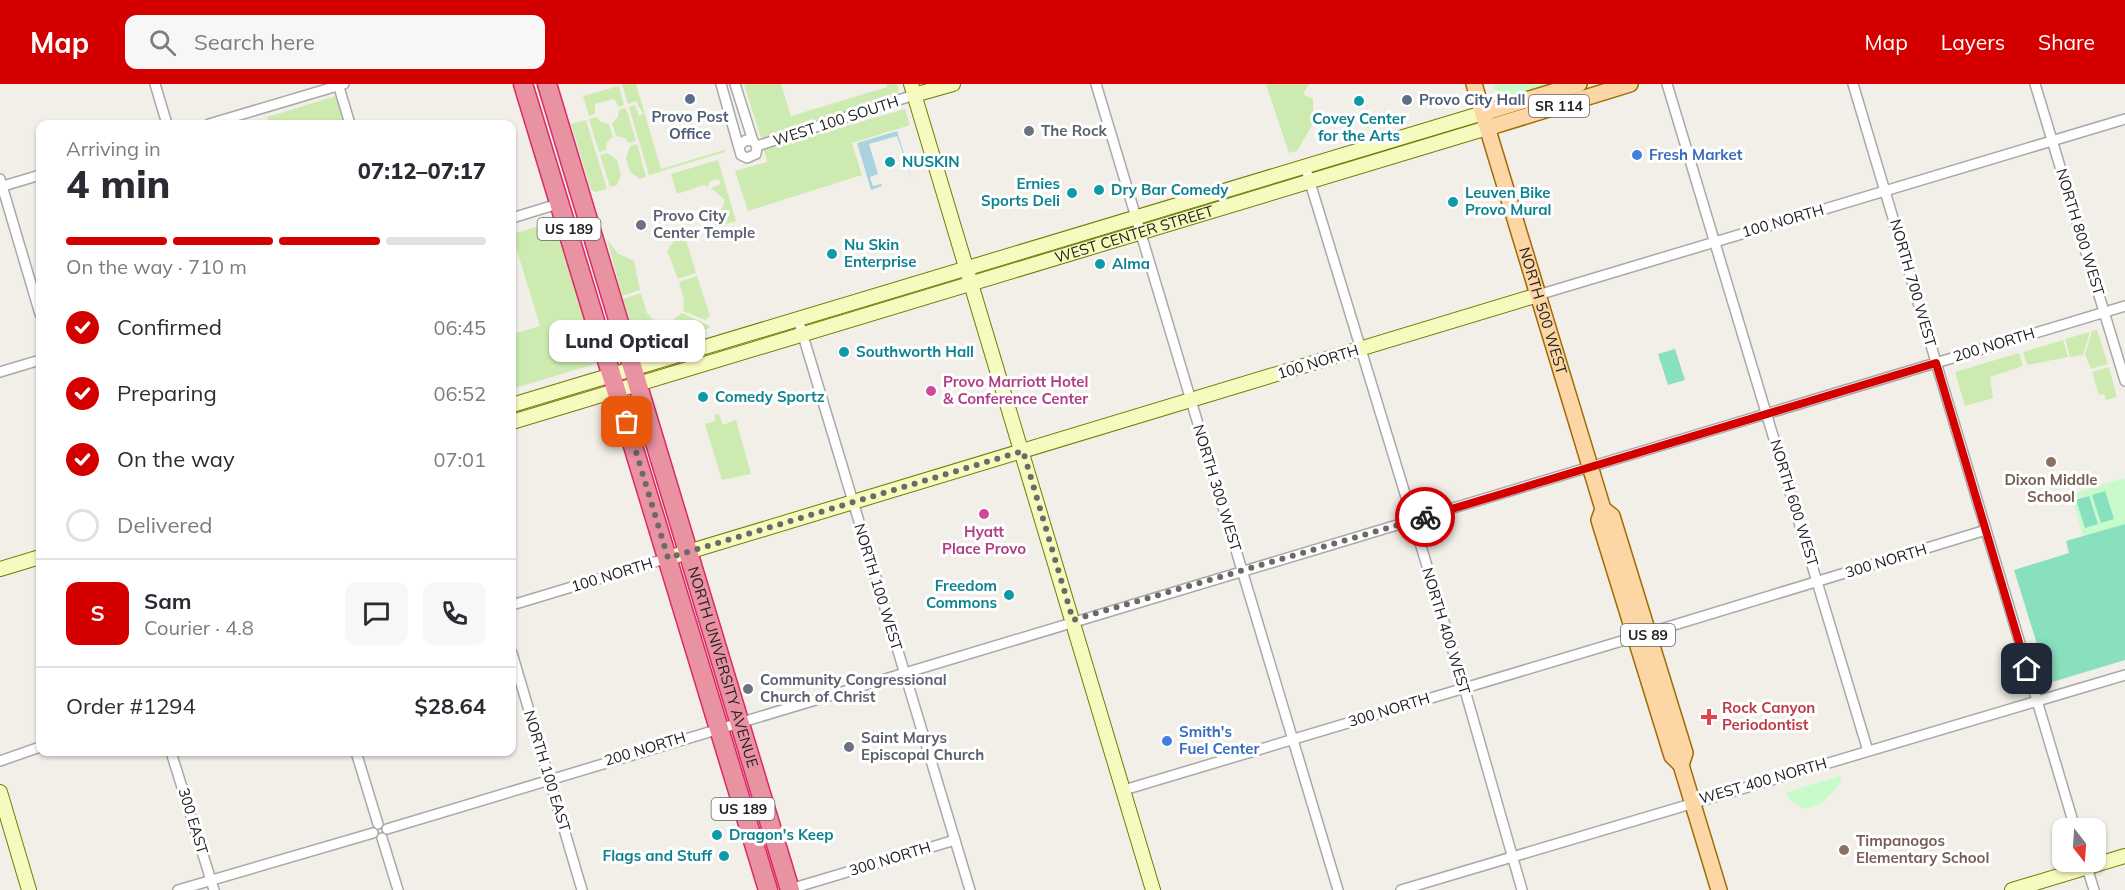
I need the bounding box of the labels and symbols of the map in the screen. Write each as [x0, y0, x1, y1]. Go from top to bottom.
place label: Provo City Hall [1419, 90, 1525, 109]
street label: WEST 100 SOUTH [771, 91, 901, 150]
marker: Provo Post Office [683, 92, 697, 106]
marker: Provo City Hall [1400, 93, 1414, 107]
marker: Covey Center for the Arts [1352, 94, 1366, 108]
road number: SR 114 [1529, 95, 1589, 117]
place label: Provo Post Office [652, 107, 729, 143]
place label: Covey Center for the Arts [1312, 109, 1406, 145]
place label: The Rock [1041, 121, 1107, 140]
marker: The Rock [1022, 124, 1036, 138]
place label: Fresh Market [1649, 145, 1743, 164]
marker: Fresh Market [1630, 148, 1644, 162]
place label: NUSKIN [902, 152, 960, 171]
marker: NUSKIN [883, 155, 897, 169]
street label: NORTH 800 WEST [2052, 166, 2109, 298]
place label: Ernies Sports Deli [981, 174, 1060, 210]
place label: Dry Bar Comedy [1111, 180, 1229, 199]
marker: Dry Bar Comedy [1092, 183, 1106, 197]
place label: Leuven Bike Provo Mural [1465, 183, 1551, 219]
marker: Ernies Sports Deli [1065, 186, 1079, 200]
marker: Leuven Bike Provo Mural [1446, 195, 1460, 209]
street label: 100 NORTH [1740, 200, 1826, 241]
street label: WEST CENTER STREET [1052, 201, 1216, 267]
place label: Provo City Center Temple [653, 206, 755, 242]
street label: NORTH 700 WEST [1886, 217, 1941, 349]
road number: US 189 [538, 218, 600, 240]
marker: Provo City Center Temple [634, 218, 648, 232]
place label: Nu Skin Enterprise [844, 235, 917, 271]
street label: NORTH 500 WEST [1515, 245, 1572, 377]
marker: Nu Skin Enterprise [825, 247, 839, 261]
place label: Alma [1112, 254, 1150, 273]
marker: Alma [1093, 257, 1107, 271]
callout: Lund Optical [549, 320, 705, 362]
street label: 200 NORTH [1951, 323, 2037, 366]
street label: 100 NORTH [1275, 340, 1361, 383]
place label: Southworth Hall [856, 342, 974, 361]
marker: Southworth Hall [837, 345, 851, 359]
place label: Provo Marriott Hotel & Conference Center [943, 372, 1088, 408]
marker: Provo Marriott Hotel & Conference Center [924, 384, 938, 398]
place label: Comedy Sportz [715, 387, 825, 406]
marker: Comedy Sportz [696, 390, 710, 404]
pin [601, 396, 652, 447]
street label: NORTH 300 WEST [1189, 422, 1246, 554]
street label: NORTH 600 WEST [1766, 437, 1823, 569]
marker: Dixon Middle School [2044, 455, 2058, 469]
place label: Dixon Middle School [2004, 470, 2098, 506]
courier [1395, 487, 1455, 547]
marker: Hyatt Place Provo [977, 507, 991, 521]
street label: NORTH 100 WEST [850, 521, 907, 653]
place label: Hyatt Place Provo [942, 522, 1026, 558]
street label: 300 NORTH [1843, 539, 1929, 582]
street label: 100 NORTH [569, 553, 655, 596]
street label: NORTH UNIVERSITY AVENUE [684, 564, 763, 770]
street label: NORTH 400 WEST [1418, 565, 1475, 697]
place label: Freedom Commons [926, 576, 997, 612]
marker: Freedom Commons [1002, 588, 1016, 602]
road number: US 89 [1621, 624, 1675, 646]
pin [2001, 643, 2052, 694]
place label: Community Congressional Church of Christ [760, 670, 947, 706]
marker: Community Congressional Church of Christ [741, 682, 755, 696]
street label: 300 NORTH [1346, 688, 1432, 731]
place label: Rock Canyon Periodontist [1722, 698, 1815, 734]
street label: NORTH 100 EAST [520, 708, 575, 834]
marker: Rock Canyon Periodontist [1700, 708, 1718, 726]
place label: Smith's Fuel Center [1179, 722, 1259, 758]
street label: 200 NORTH [602, 727, 688, 770]
place label: Saint Marys Episcopal Church [861, 728, 984, 764]
marker: Smith's Fuel Center [1160, 734, 1174, 748]
marker: Saint Marys Episcopal Church [842, 740, 856, 754]
street label: WEST 400 NORTH [1697, 753, 1829, 808]
street label: 300 EAST [174, 785, 213, 856]
road number: US 189 [712, 798, 774, 820]
north arrow [2052, 818, 2106, 872]
place label: Dragon's Keep [729, 825, 834, 844]
marker: Dragon's Keep [710, 828, 724, 842]
place label: Timpanogos Elementary School [1856, 831, 1989, 867]
street label: 300 NORTH [847, 837, 933, 880]
marker: Timpanogos Elementary School [1837, 843, 1851, 857]
place label: Flags and Stuff [603, 846, 712, 865]
marker: Flags and Stuff [717, 849, 731, 863]

